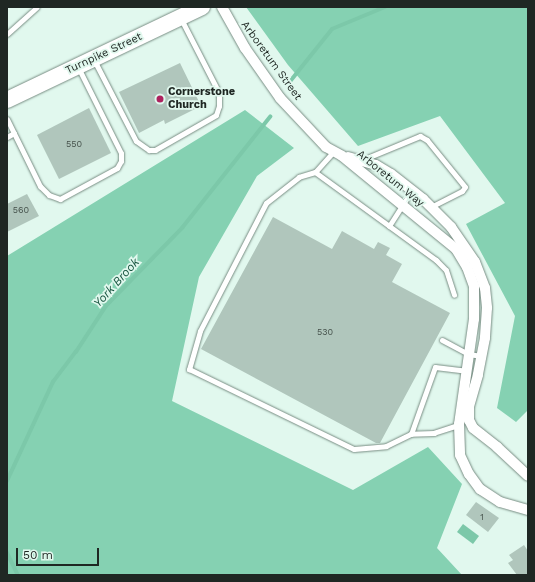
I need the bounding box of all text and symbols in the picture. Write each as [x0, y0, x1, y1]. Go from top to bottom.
street label: Arboretum Street [238, 19, 304, 103]
street label: Turnpike Street [64, 30, 144, 78]
place label: Cornerstone Church [168, 86, 235, 112]
marker: Cornerstone Church [155, 94, 165, 104]
house number: 550 [66, 139, 82, 149]
street label: Arboretum Way [354, 148, 426, 210]
house number: 560 [13, 205, 29, 215]
water label: York Brook [91, 255, 143, 311]
house number: 530 [317, 327, 333, 337]
house number: 1 [480, 512, 484, 522]
scale bar [18, 540, 101, 566]
text: 50 m [23, 548, 53, 562]

